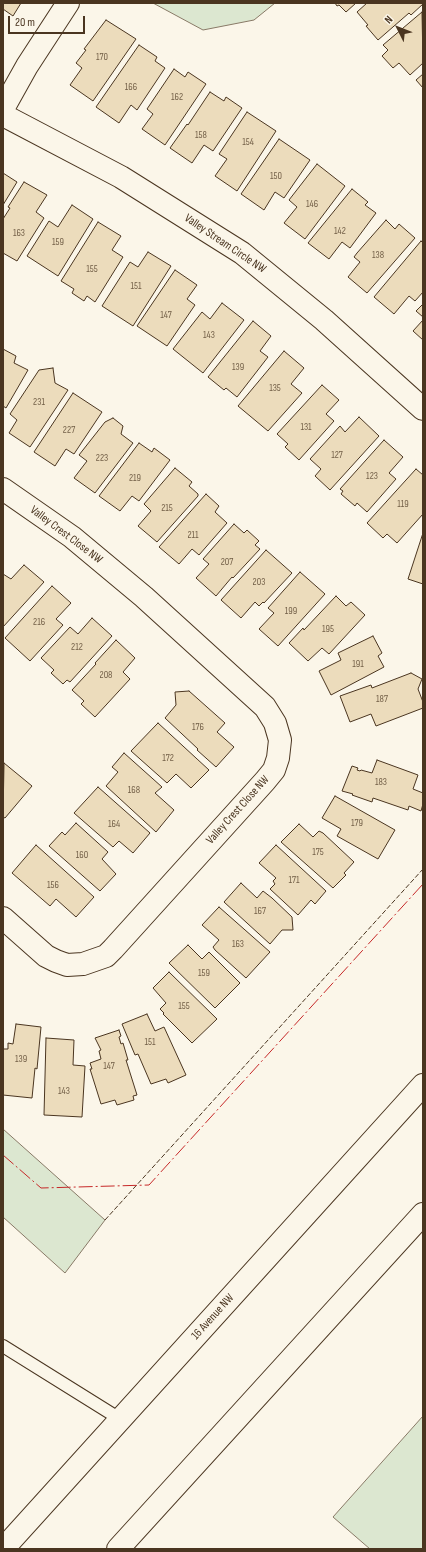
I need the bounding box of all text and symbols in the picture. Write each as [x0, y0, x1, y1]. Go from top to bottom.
scale bar [10, 8, 87, 34]
north arrow [378, 8, 418, 48]
text: N [382, 13, 396, 26]
text: 20 m [15, 15, 35, 30]
house number: 170 [96, 51, 108, 63]
house number: 166 [125, 81, 137, 93]
house number: 162 [171, 91, 183, 103]
house number: 158 [195, 129, 207, 141]
house number: 154 [242, 136, 254, 148]
house number: 150 [270, 170, 282, 182]
house number: 146 [306, 198, 318, 210]
street label: Valley Stream Circle NW [181, 211, 269, 277]
house number: 142 [334, 225, 346, 237]
house number: 163 [13, 227, 25, 239]
house number: 159 [52, 236, 64, 248]
house number: 138 [372, 249, 384, 261]
house number: 155 [86, 263, 98, 275]
house number: 151 [130, 280, 142, 292]
house number: 147 [160, 309, 172, 321]
house number: 143 [203, 329, 215, 341]
house number: 139 [232, 361, 244, 373]
house number: 135 [269, 382, 281, 394]
house number: 231 [33, 396, 45, 408]
house number: 131 [300, 421, 312, 433]
house number: 227 [63, 424, 75, 436]
house number: 127 [331, 449, 343, 461]
house number: 223 [96, 452, 108, 464]
house number: 123 [366, 470, 378, 482]
house number: 219 [129, 472, 141, 484]
house number: 119 [397, 498, 409, 510]
house number: 215 [161, 502, 173, 514]
street label: Valley Crest Close NW [27, 503, 105, 567]
house number: 211 [187, 529, 199, 541]
house number: 207 [221, 556, 233, 568]
house number: 203 [253, 576, 265, 588]
house number: 199 [285, 605, 297, 617]
house number: 216 [33, 616, 45, 628]
house number: 195 [322, 623, 334, 635]
house number: 212 [71, 641, 83, 653]
house number: 191 [352, 658, 364, 670]
house number: 208 [100, 669, 112, 681]
house number: 187 [376, 693, 388, 705]
house number: 176 [192, 721, 204, 733]
house number: 172 [162, 752, 174, 764]
street label: Valley Crest Close NW [204, 773, 272, 847]
house number: 183 [375, 776, 387, 788]
house number: 168 [128, 784, 140, 796]
house number: 179 [351, 817, 363, 829]
house number: 164 [108, 818, 120, 830]
house number: 175 [312, 846, 324, 858]
house number: 160 [76, 849, 88, 861]
house number: 171 [288, 874, 300, 886]
house number: 156 [47, 879, 59, 891]
house number: 167 [254, 905, 266, 917]
house number: 163 [232, 938, 244, 950]
house number: 159 [198, 967, 210, 979]
house number: 155 [178, 1000, 190, 1012]
house number: 151 [144, 1036, 156, 1048]
house number: 139 [15, 1053, 27, 1065]
house number: 147 [103, 1060, 115, 1072]
house number: 143 [58, 1085, 70, 1097]
street label: 16 Avenue NW [189, 1291, 237, 1343]

